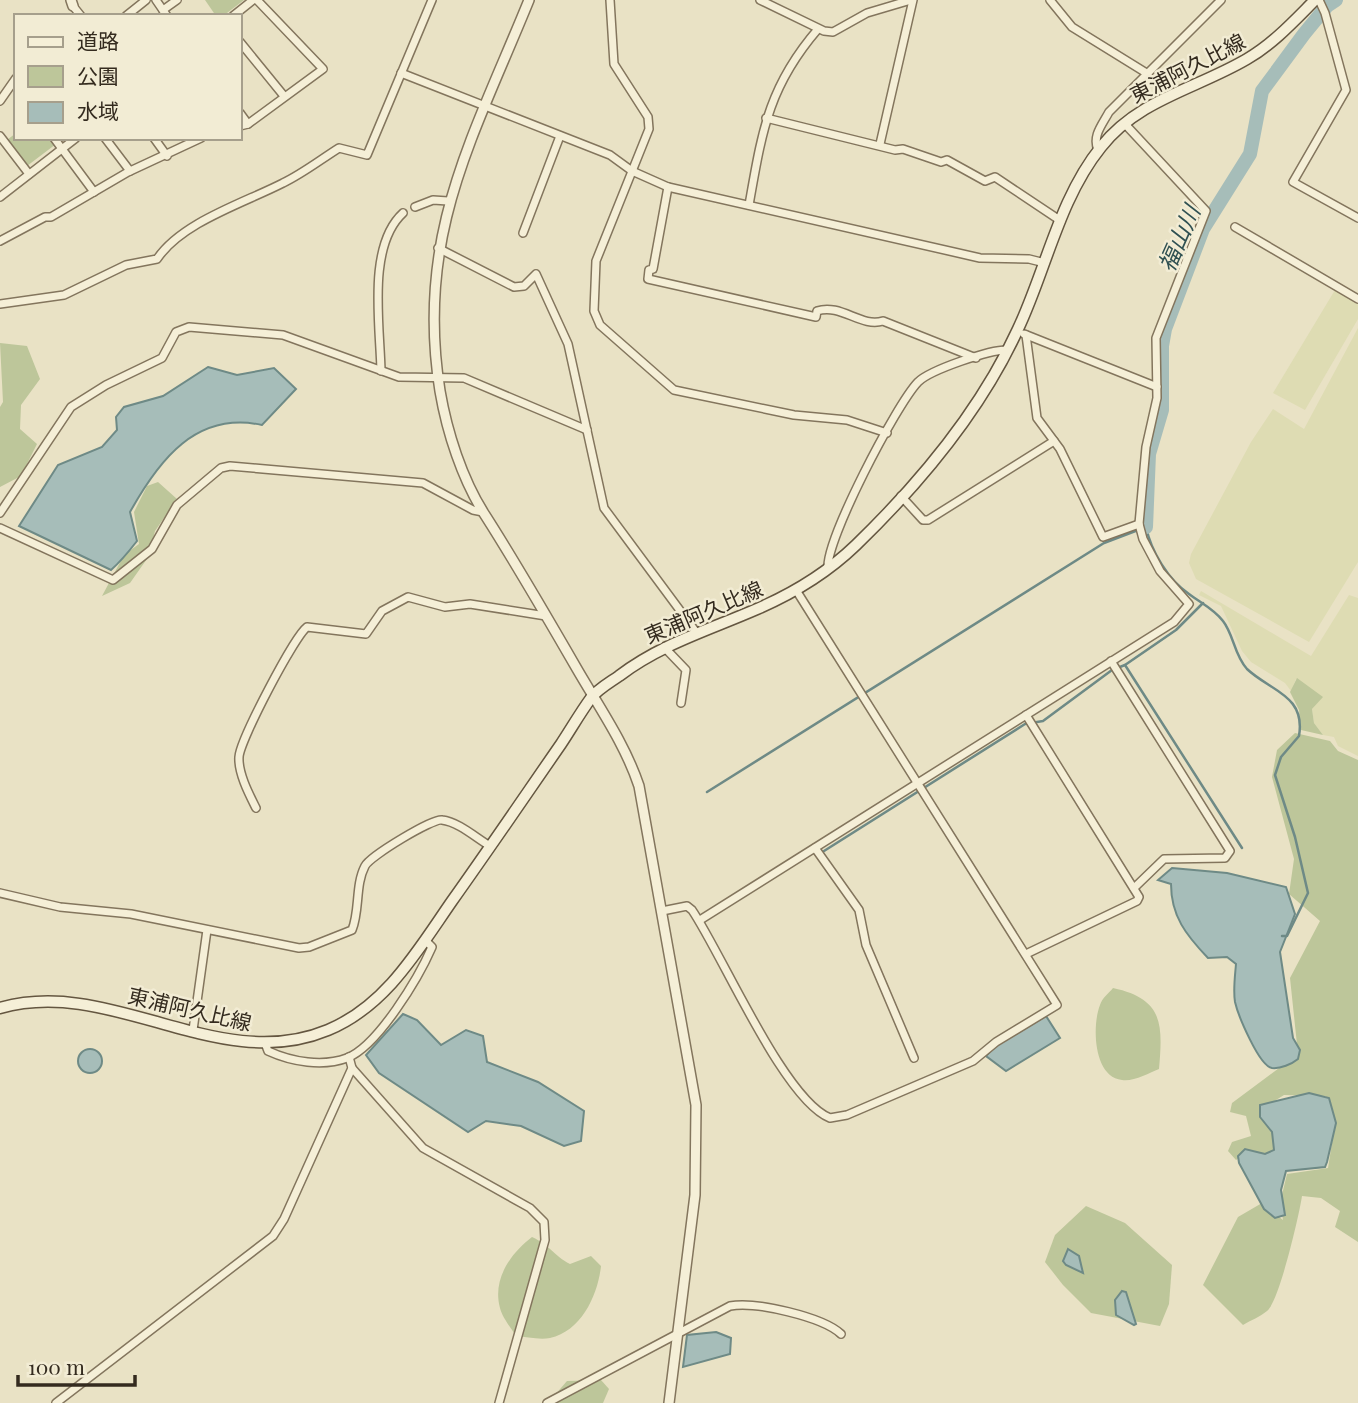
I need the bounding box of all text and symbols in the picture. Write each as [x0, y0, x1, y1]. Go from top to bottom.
legend [14, 14, 242, 140]
text: 道路 [77, 26, 119, 54]
street label: 東浦阿久比線 [1125, 26, 1249, 108]
text: 公園 [77, 61, 119, 89]
text: 水域 [77, 96, 119, 124]
water label: 福山川 [1150, 197, 1207, 276]
street label: 東浦阿久比線 [640, 573, 766, 649]
street label: 東浦阿久比線 [125, 980, 255, 1036]
scale bar [18, 1344, 135, 1388]
text: 100 m [28, 1352, 85, 1380]

